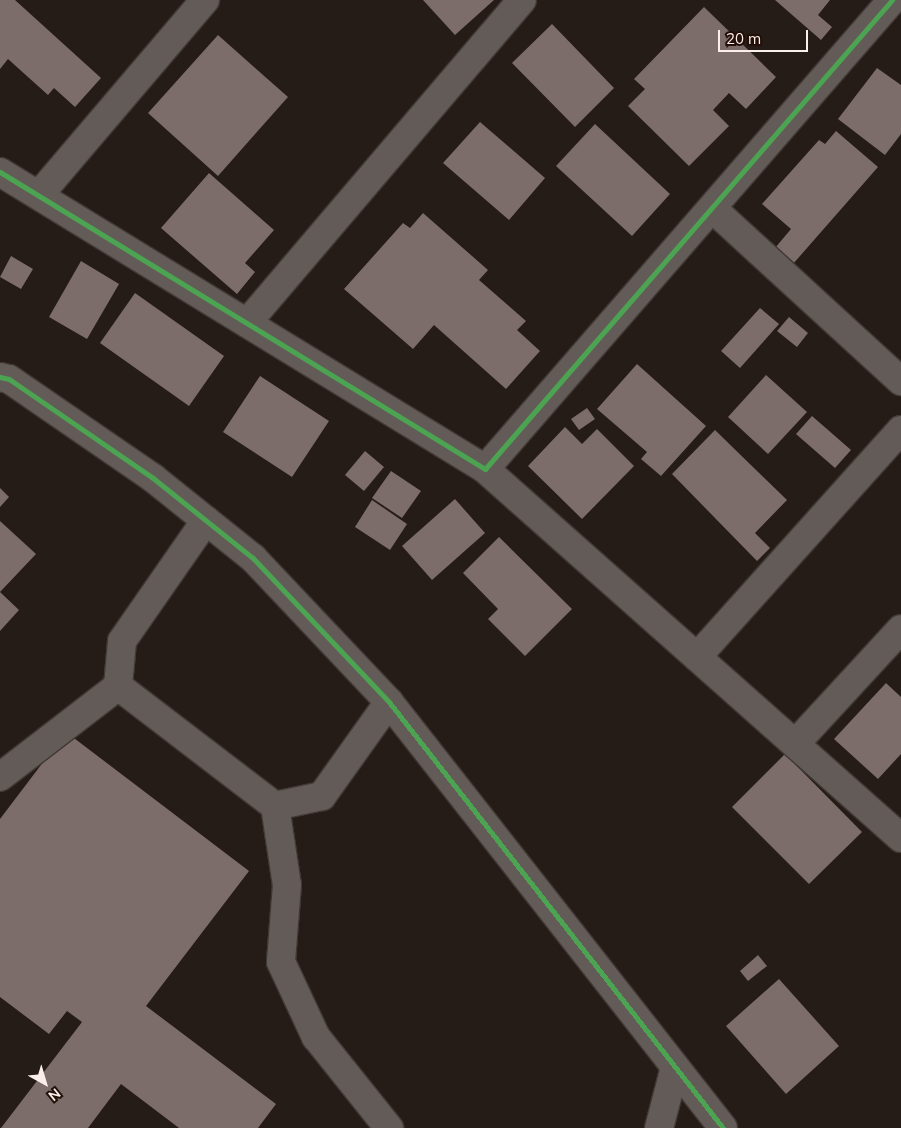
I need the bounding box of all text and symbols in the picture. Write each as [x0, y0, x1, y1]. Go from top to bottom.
scale bar [721, 20, 811, 52]
text: 20 m [726, 29, 761, 48]
north arrow [20, 1058, 70, 1108]
text: N [45, 1084, 64, 1105]

